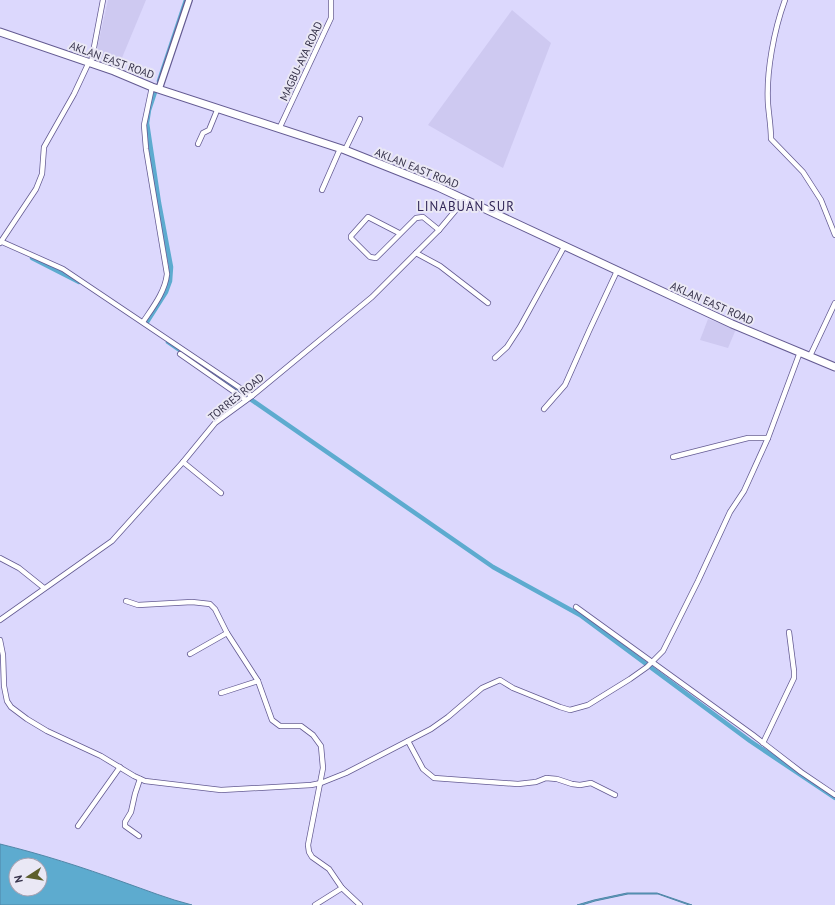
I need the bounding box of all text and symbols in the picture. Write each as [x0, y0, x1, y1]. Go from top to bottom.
street label: MAGBU-AYA ROAD [276, 19, 326, 103]
street label: AKLAN EAST ROAD [68, 38, 156, 82]
street label: AKLAN EAST ROAD [373, 145, 461, 191]
district label: LINABUAN SUR [417, 198, 515, 215]
street label: AKLAN EAST ROAD [668, 278, 756, 328]
street label: TORRES ROAD [205, 370, 267, 424]
north arrow [8, 857, 48, 897]
text: N [11, 874, 26, 884]

